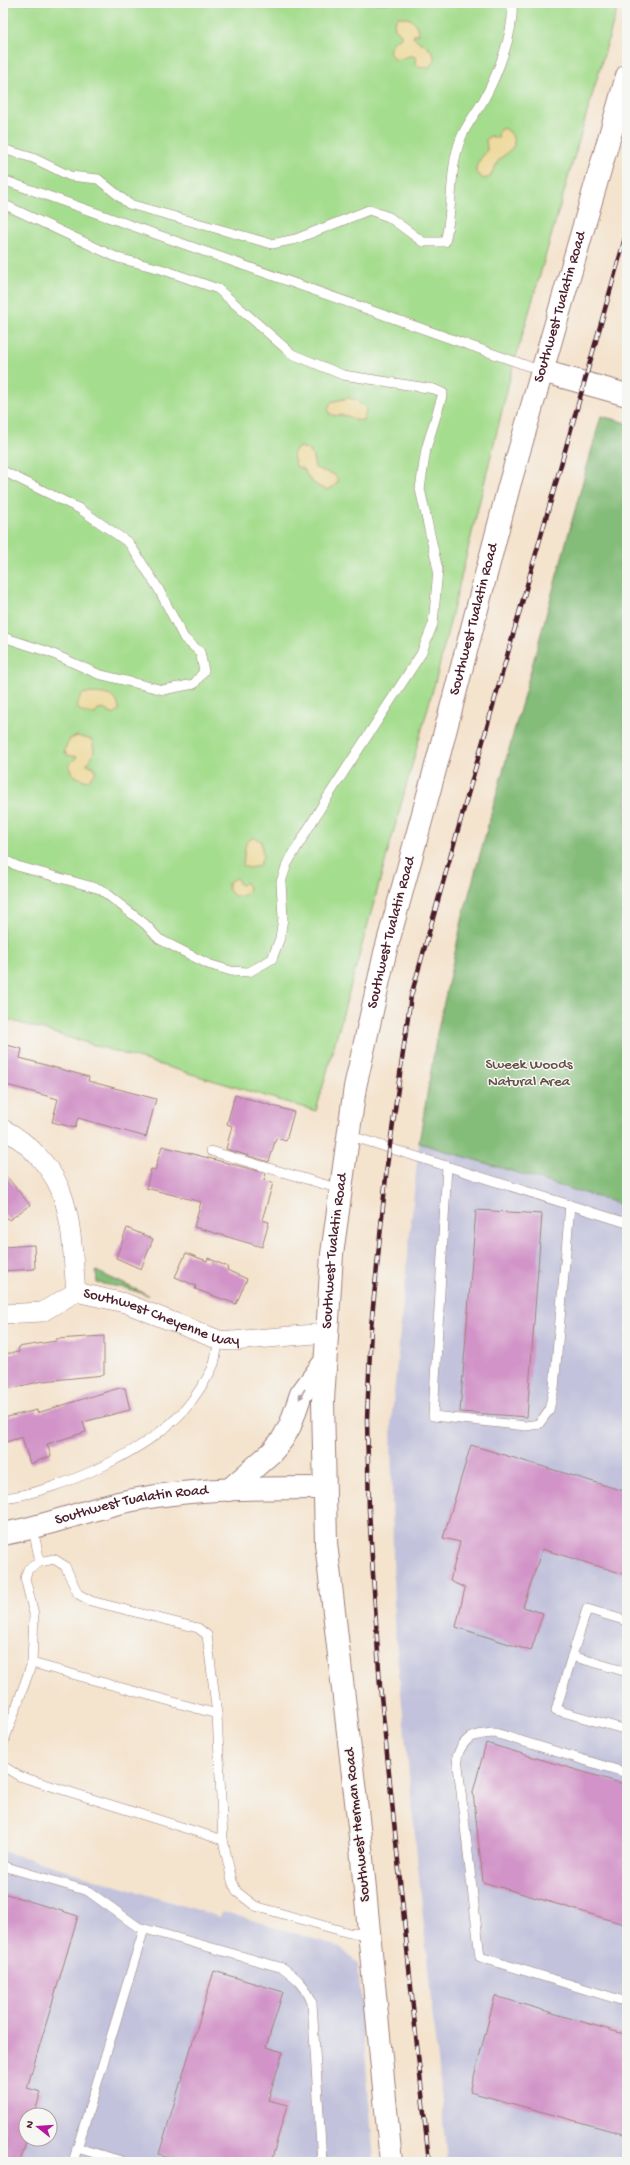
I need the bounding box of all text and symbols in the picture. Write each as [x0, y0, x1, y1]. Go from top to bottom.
street label: Southwest Tualatin Road [530, 228, 591, 385]
street label: Southwest Tualatin Road [446, 540, 503, 697]
street label: Southwest Tualatin Road [364, 853, 420, 1010]
park label: Sweek Woods Natural Area [486, 1056, 573, 1091]
street label: Southwest Tualatin Road [318, 1171, 352, 1329]
street label: Southwest Cheyenne Way [81, 1285, 240, 1350]
one-way arrow [298, 1388, 305, 1400]
street label: Southwest Tualatin Road [53, 1482, 210, 1530]
street label: Southwest Herman Road [341, 1746, 375, 1903]
north arrow [18, 2107, 58, 2147]
text: N [24, 2119, 37, 2130]

